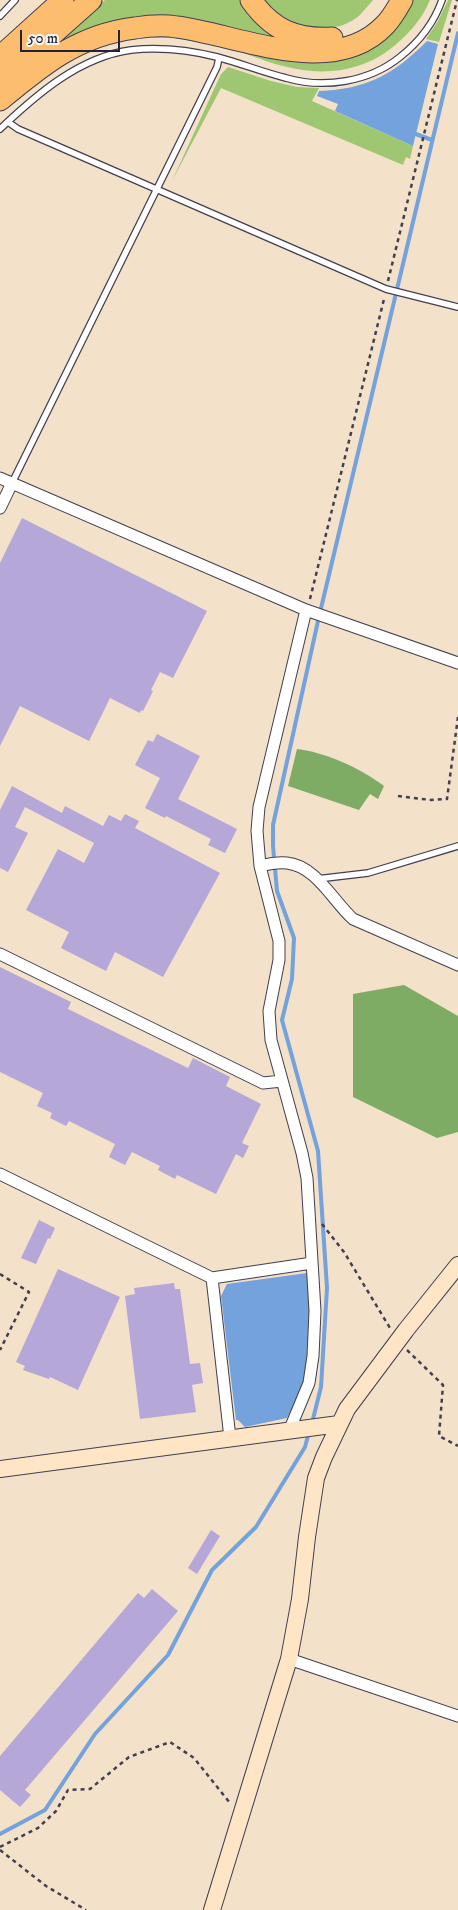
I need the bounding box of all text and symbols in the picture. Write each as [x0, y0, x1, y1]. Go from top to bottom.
scale bar [22, 20, 122, 52]
text: 50 m [28, 29, 58, 48]

